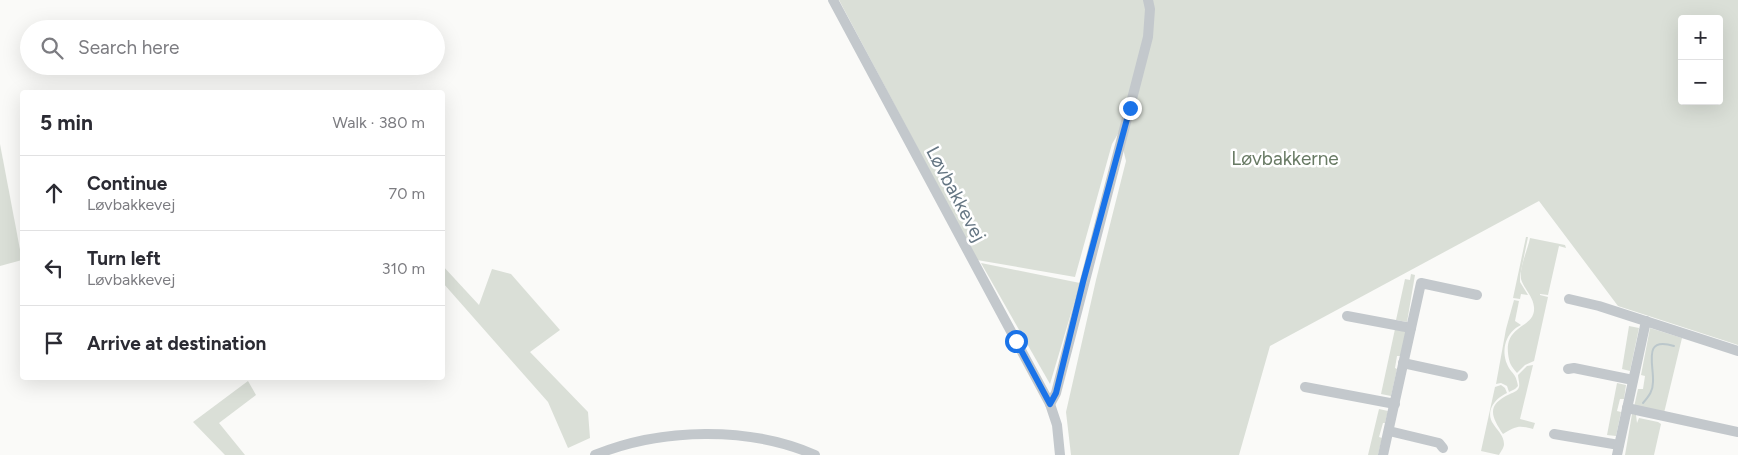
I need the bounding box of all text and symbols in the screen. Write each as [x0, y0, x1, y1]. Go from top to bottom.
map controls [1678, 15, 1723, 105]
button: + [1678, 15, 1723, 60]
search box [20, 20, 445, 75]
icon: search [38, 34, 66, 62]
text: Search here [78, 36, 180, 59]
button: − [1678, 60, 1723, 105]
route end [1119, 97, 1142, 120]
text: 5 min [40, 110, 93, 135]
text: Walk · 380 m [333, 113, 425, 132]
street label: Løvbakkevej [921, 142, 991, 246]
park label: Løvbakkerne [1231, 147, 1339, 170]
text: Continue [87, 172, 167, 195]
icon: ahead [40, 179, 68, 207]
text: 70 m [389, 184, 425, 203]
text: Løvbakkevej [87, 195, 175, 214]
text: Turn left [87, 247, 161, 270]
icon: left [40, 254, 68, 282]
text: 310 m [382, 259, 425, 278]
text: Løvbakkevej [87, 270, 175, 289]
icon: arrive [40, 329, 68, 357]
route start [1005, 330, 1028, 353]
text: Arrive at destination [87, 332, 266, 355]

